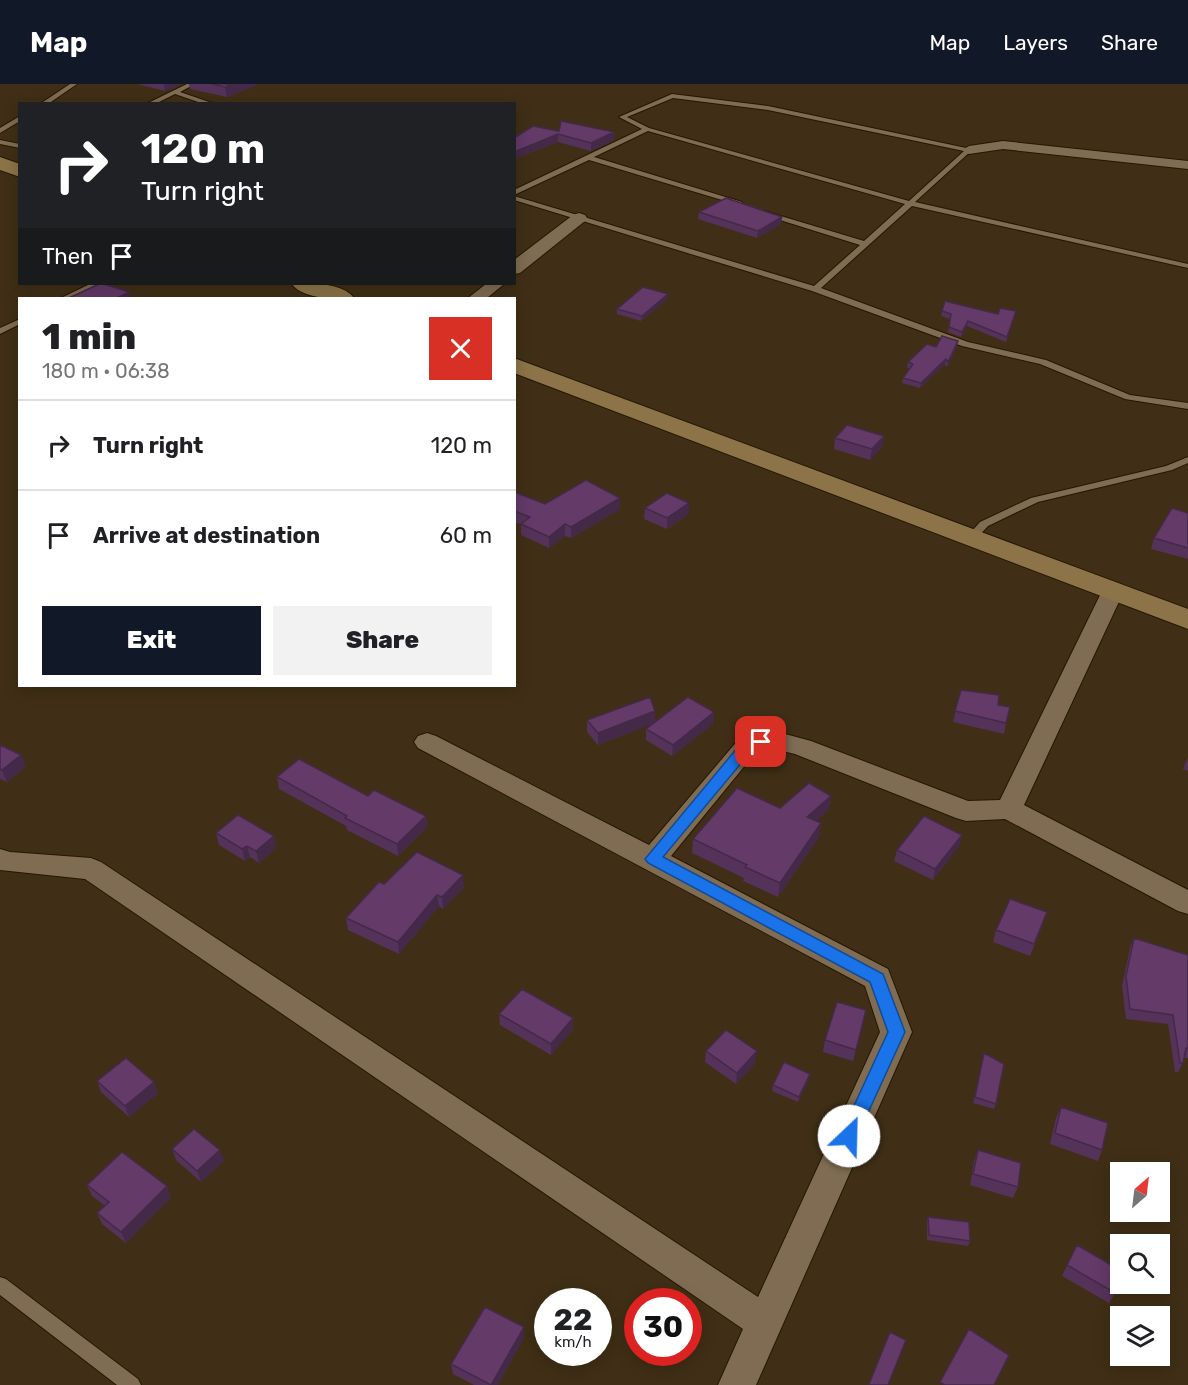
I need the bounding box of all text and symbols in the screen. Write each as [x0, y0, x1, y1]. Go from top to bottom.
text: Map [30, 26, 87, 59]
text: Map [929, 30, 970, 55]
text: Layers [1003, 30, 1068, 55]
text: Share [1101, 30, 1158, 55]
text: 120 m [141, 124, 265, 174]
icon: right [42, 126, 120, 204]
text: Turn right [141, 175, 264, 207]
icon: arrive [105, 240, 138, 273]
text: Then [42, 243, 93, 270]
text: 1 min [42, 315, 136, 358]
button: close [429, 317, 492, 380]
text: 180 m · 06:38 [42, 359, 170, 383]
icon: right [42, 429, 75, 462]
text: Turn right [93, 432, 203, 459]
text: 120 m [431, 432, 492, 459]
icon: arrive [42, 519, 75, 552]
text: Arrive at destination [93, 522, 320, 549]
text: 60 m [440, 522, 492, 549]
button: Exit [42, 606, 261, 675]
button: Share [273, 606, 492, 675]
pin [735, 716, 786, 767]
icon: arrive [744, 725, 777, 758]
position arrow [817, 1104, 881, 1168]
north arrow [1110, 1162, 1170, 1222]
map controls [1110, 1162, 1170, 1366]
button: search [1110, 1234, 1170, 1294]
speed limit sign: 30 [624, 1288, 702, 1366]
text: 22 [554, 1302, 593, 1338]
button: layers [1110, 1306, 1170, 1366]
text: km/h [554, 1333, 592, 1351]

